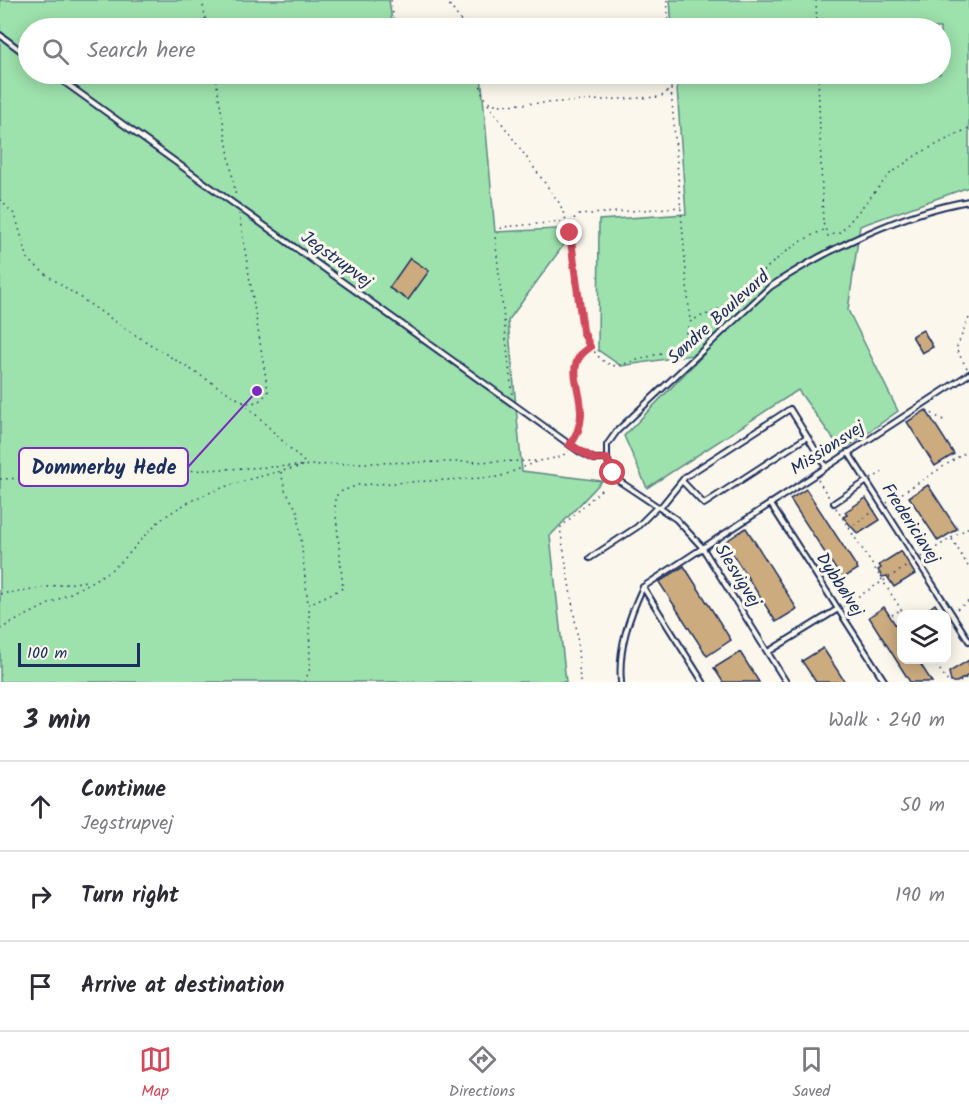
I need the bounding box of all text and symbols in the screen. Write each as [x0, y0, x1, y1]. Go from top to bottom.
search box [18, 18, 951, 84]
text: Search here [87, 34, 195, 69]
icon: search [39, 35, 72, 68]
route end [556, 219, 582, 245]
street label: Jegstrupvej [294, 224, 379, 297]
street label: Søndre Boulevard [661, 263, 778, 372]
street label: Missionsvej [785, 413, 872, 484]
callout: Dommerby Hede [19, 448, 188, 486]
text: Dommerby Hede [32, 453, 177, 485]
route start [599, 459, 625, 485]
street label: Fredericiavej [873, 478, 948, 572]
street label: Slesvigvej [706, 538, 769, 615]
street label: Dybbølvej [807, 547, 872, 624]
map controls [897, 610, 951, 664]
button: layers [897, 610, 951, 664]
scale bar [18, 640, 140, 668]
text: 100 m [27, 641, 67, 666]
text: 3 min [24, 700, 91, 742]
text: Walk · 240 m [828, 705, 945, 737]
text: Continue [81, 773, 166, 808]
icon: ahead [24, 790, 57, 823]
text: 50 m [900, 790, 945, 822]
text: Jegstrupvej [81, 808, 173, 840]
text: Turn right [81, 879, 179, 914]
icon: right [24, 880, 57, 913]
text: 190 m [895, 880, 945, 912]
text: Arrive at destination [81, 969, 284, 1004]
icon: arrive [24, 970, 57, 1003]
tab: Map [139, 1043, 172, 1104]
tab: Directions [449, 1043, 515, 1104]
tab: Saved [792, 1043, 830, 1104]

